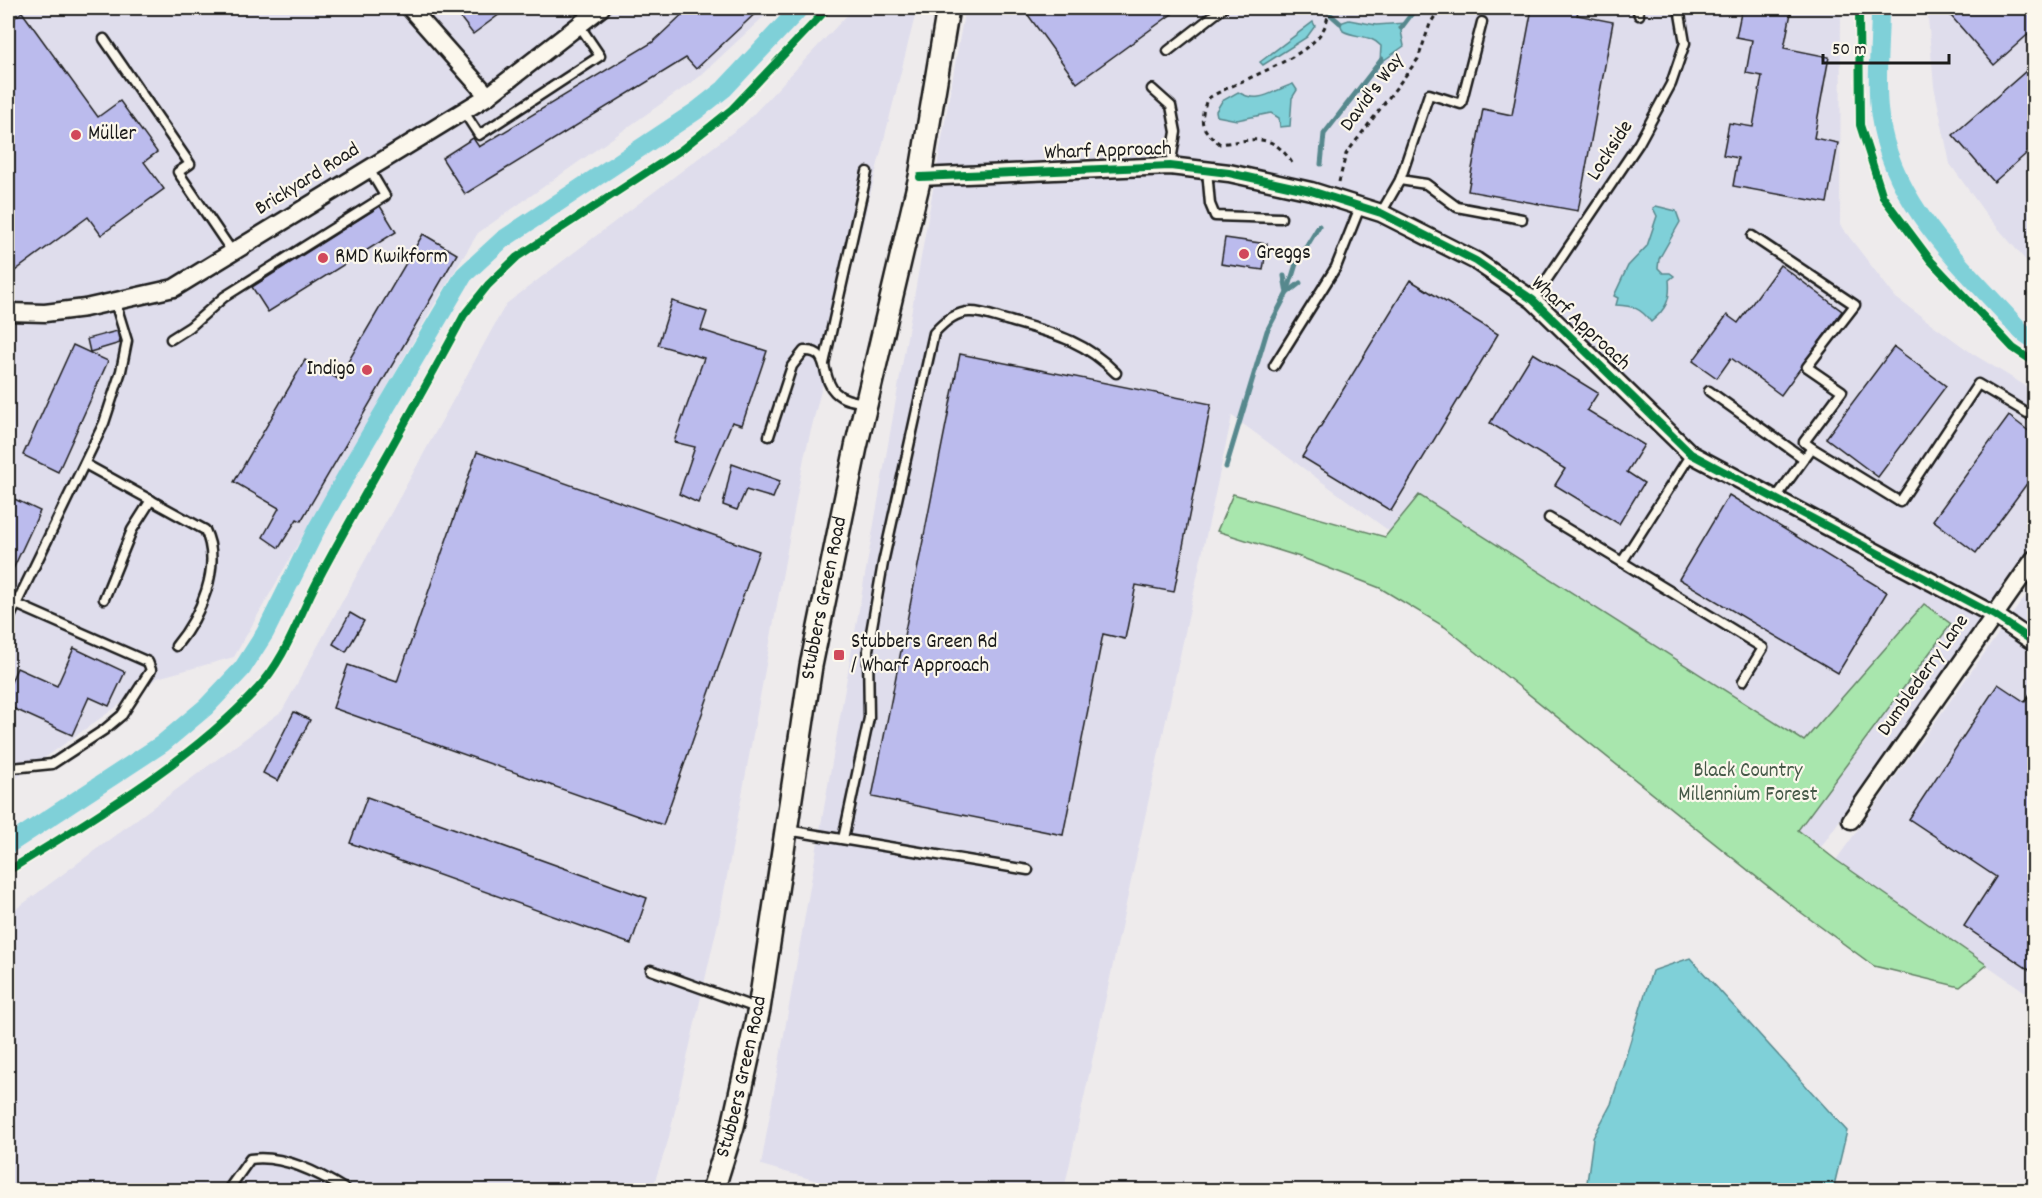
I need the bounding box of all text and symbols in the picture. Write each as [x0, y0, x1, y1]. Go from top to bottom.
scale bar [1823, 27, 1949, 65]
text: 50 m [1832, 38, 1867, 63]
street label: David's Way [1334, 47, 1413, 139]
street label: Lockside [1580, 115, 1642, 187]
place label: Müller [88, 120, 137, 150]
marker: Müller [69, 128, 83, 142]
street label: Wharf Approach [1044, 135, 1172, 169]
street label: Brickyard Road [250, 136, 366, 224]
place label: Greggs [1256, 239, 1311, 269]
place label: RMD Kwikform [335, 243, 448, 273]
marker: Greggs [1237, 247, 1251, 261]
marker: RMD Kwikform [316, 251, 330, 265]
street label: Wharf Approach [1523, 270, 1637, 378]
place label: Indigo [307, 355, 355, 385]
marker: Indigo [360, 363, 374, 377]
street label: Stubbers Green Road [794, 514, 856, 682]
street label: Dumblederry Lane [1871, 609, 1977, 743]
place label: Stubbers Green Rd / Wharf Approach [851, 628, 997, 682]
marker: Stubbers Green Rd / Wharf Approach [832, 648, 846, 662]
park label: Black Country Millennium Forest [1678, 757, 1818, 811]
street label: Stubbers Green Road [709, 994, 776, 1162]

